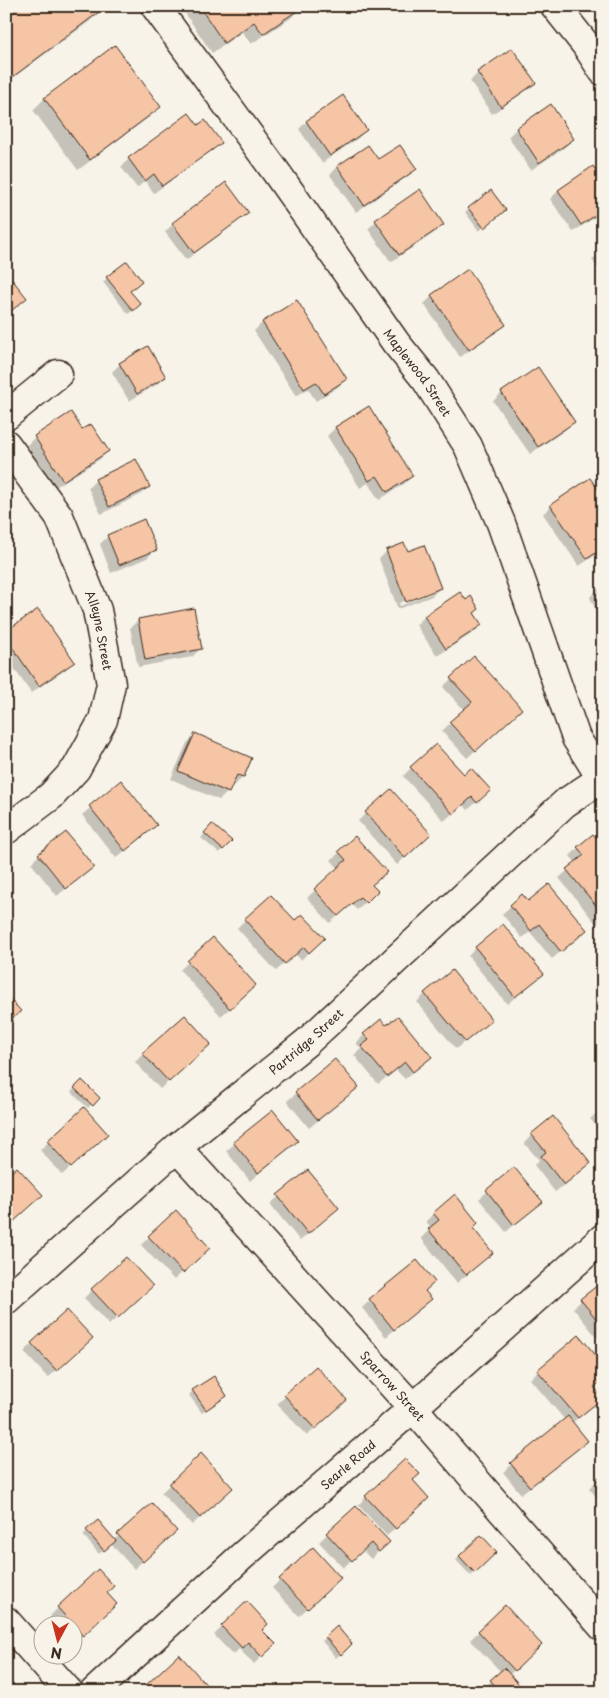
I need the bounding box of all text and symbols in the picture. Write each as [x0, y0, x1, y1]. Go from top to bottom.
street label: Maplewood Street [380, 325, 456, 420]
street label: Alleyne Street [81, 588, 117, 672]
street label: Partridge Street [265, 1004, 347, 1079]
street label: Sparrow Street [356, 1347, 429, 1425]
street label: Searle Road [316, 1435, 380, 1493]
north arrow [32, 1616, 82, 1666]
text: N [50, 1642, 63, 1664]

